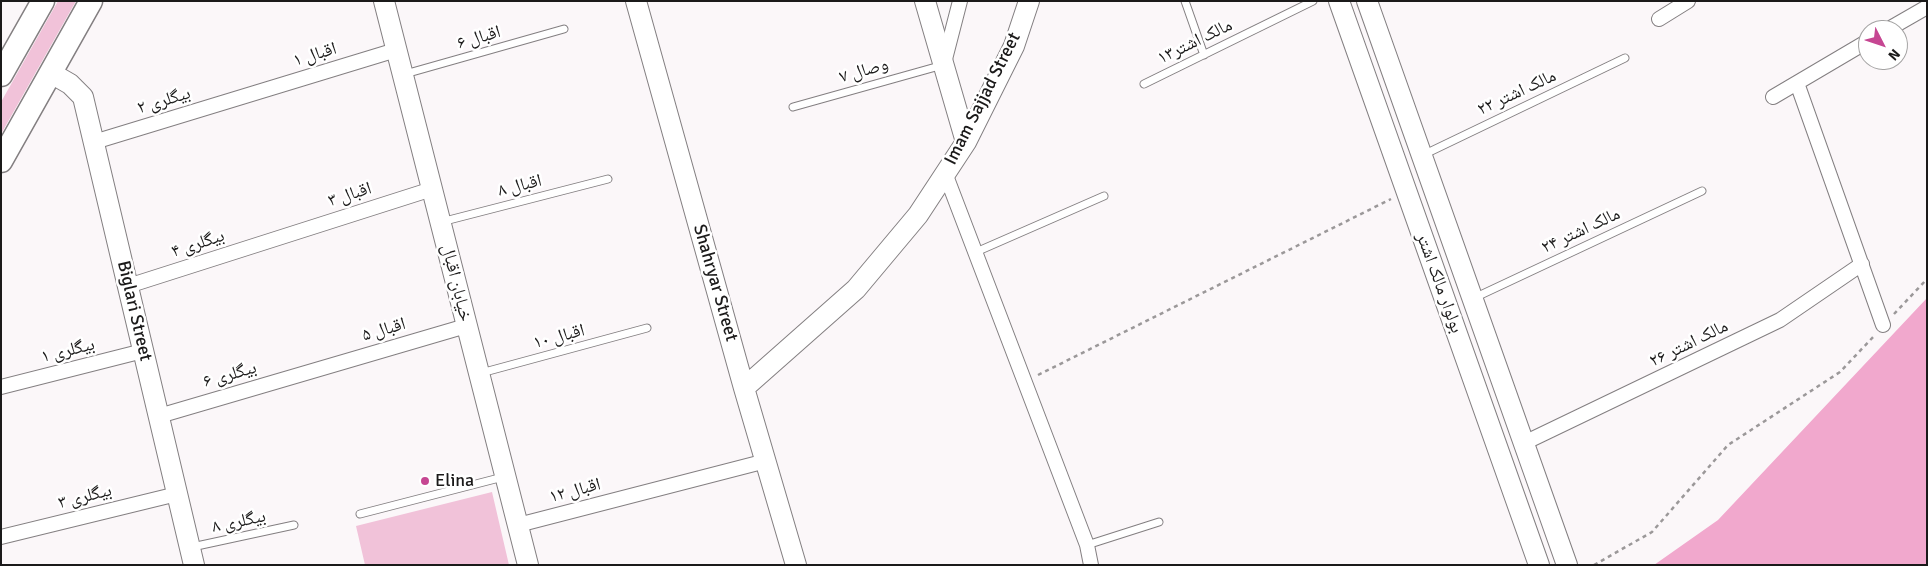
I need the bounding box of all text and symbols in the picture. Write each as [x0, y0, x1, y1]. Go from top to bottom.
street label: مالک اشتر۱۳ [1154, 15, 1236, 69]
north arrow [1858, 20, 1908, 70]
street label: اقبال ۶ [455, 21, 503, 55]
street label: Imam Sajjad Street [940, 29, 1026, 169]
street label: اقبال ۱ [291, 38, 339, 72]
text: N [1884, 45, 1904, 64]
street label: وصال ۷ [837, 54, 891, 88]
street label: مالک اشتر ۲۲ [1474, 65, 1560, 121]
street label: بیگلری ۲ [135, 83, 193, 119]
street label: اقبال ۸ [496, 170, 544, 202]
street label: اقبال ۳ [326, 178, 374, 212]
street label: مالک اشتر ۲۴ [1538, 203, 1624, 259]
street label: Shahryar Street [688, 222, 742, 344]
street label: بیگلری ۴ [169, 225, 227, 263]
street label: بولوار مالک اشتر [1411, 230, 1467, 336]
street label: خیابان اقبال [436, 242, 476, 324]
street label: Biglari Street [112, 259, 156, 363]
street label: اقبال ۵ [360, 313, 408, 347]
street label: مالک اشتر ۲۶ [1646, 316, 1732, 372]
street label: اقبال ۱۰ [531, 320, 587, 354]
street label: بیگلری ۱ [39, 334, 97, 368]
street label: بیگلری ۶ [201, 357, 259, 393]
place label: Elina [435, 470, 474, 492]
street label: اقبال ۱۲ [547, 474, 603, 508]
marker: Elina [419, 475, 431, 487]
street label: بیگلری ۳ [56, 480, 114, 514]
street label: بیگلری ۸ [210, 506, 268, 538]

